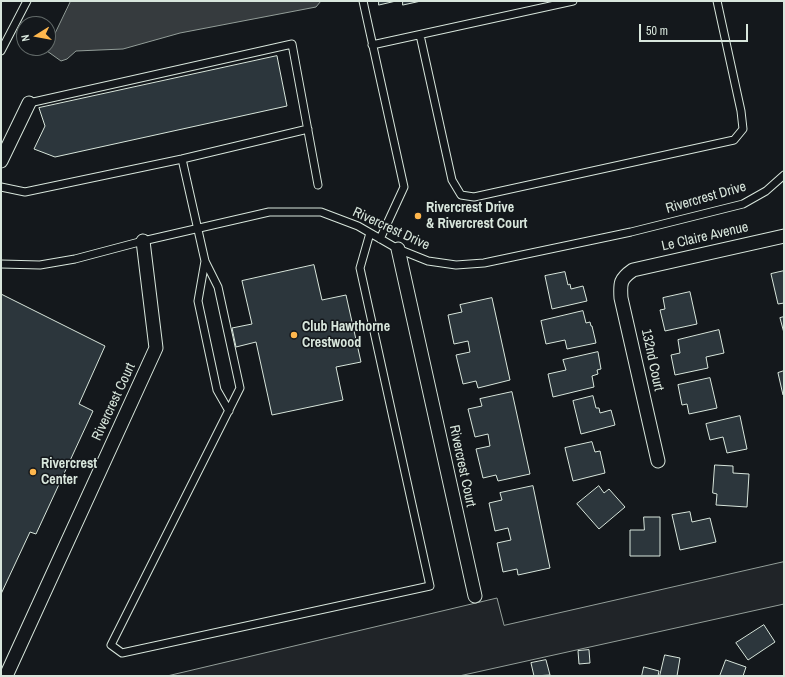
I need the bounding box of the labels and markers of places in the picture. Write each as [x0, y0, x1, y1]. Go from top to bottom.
place label: Rivercrest Drive & Rivercrest Court [426, 200, 527, 232]
marker: Rivercrest Drive & Rivercrest Court [413, 211, 423, 221]
place label: Club Hawthorne Crestwood [302, 319, 390, 352]
marker: Club Hawthorne Crestwood [289, 330, 299, 340]
place label: Rivercrest Center [41, 456, 97, 488]
marker: Rivercrest Center [28, 467, 38, 477]

